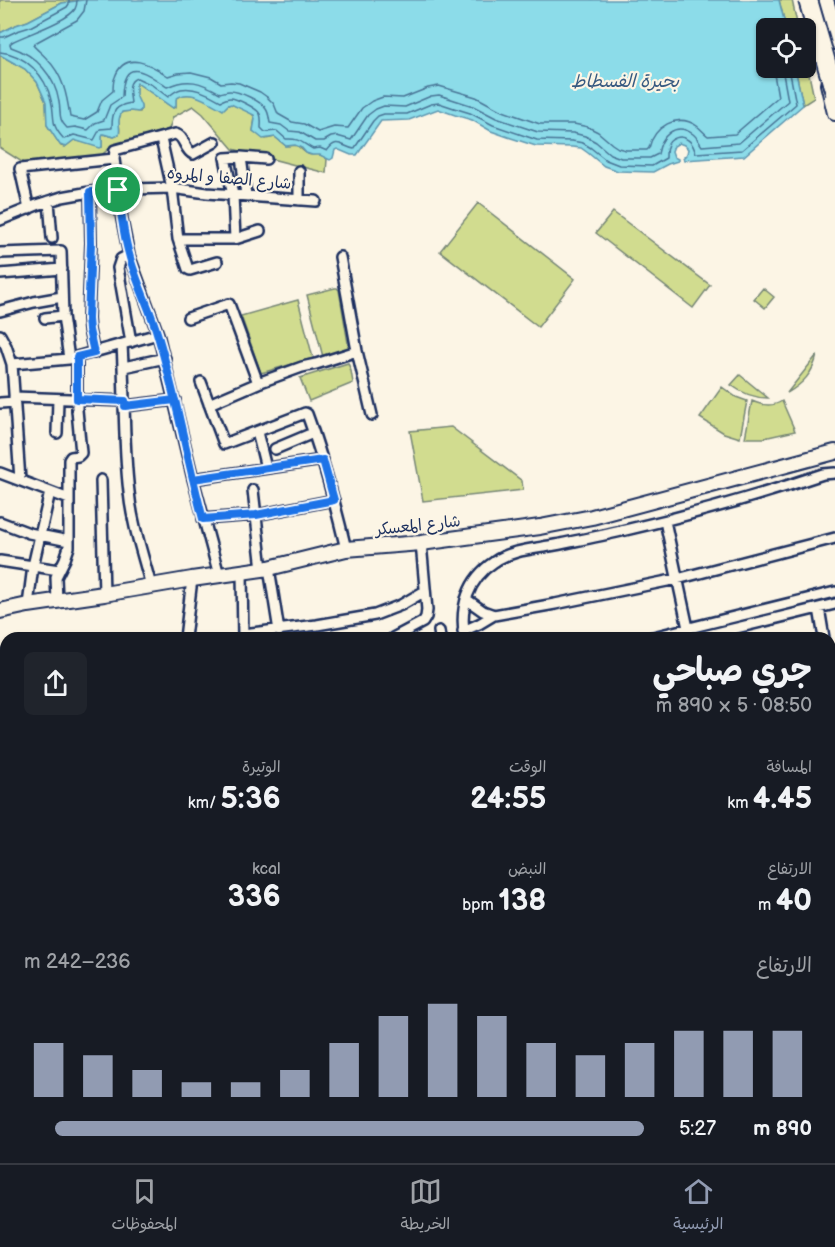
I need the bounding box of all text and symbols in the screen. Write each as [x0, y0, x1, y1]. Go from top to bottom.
map controls [756, 18, 816, 78]
button: locate [756, 18, 816, 78]
water label: بحيرة الفسطاط [571, 71, 680, 92]
pin [92, 164, 143, 215]
street label: شارع الصفا و المروه [166, 164, 292, 195]
icon: arrive [101, 173, 134, 206]
street label: شارع المعسكر [372, 512, 462, 541]
text: جري صباحي [652, 651, 812, 691]
button: share [24, 652, 87, 715]
text: 08:50 · 5 × 890 m [656, 694, 812, 718]
text: الوتيرة [242, 758, 281, 777]
text: الوقت [509, 758, 546, 777]
text: المسافة [766, 758, 812, 777]
text: 5:36 [220, 781, 281, 817]
text: 24:55 [470, 781, 546, 817]
text: 4.45 [753, 781, 812, 817]
text: /km [188, 794, 220, 813]
text: km [727, 794, 753, 813]
text: kcal [252, 860, 281, 879]
text: النبض [508, 860, 546, 879]
text: الارتفاع [767, 860, 812, 879]
text: 336 [227, 879, 281, 915]
text: 138 [498, 883, 546, 919]
text: 40 [776, 883, 812, 919]
text: bpm [462, 896, 498, 915]
text: m [758, 896, 776, 915]
text: 236–242 m [24, 950, 131, 974]
text: الارتفاع [756, 954, 812, 978]
text: 5:27 [679, 1117, 716, 1141]
text: 890 m [753, 1117, 812, 1141]
tab: المحفوظات [112, 1175, 177, 1238]
tab: الخريطة [400, 1175, 450, 1238]
tab: الرئيسية [673, 1175, 724, 1238]

